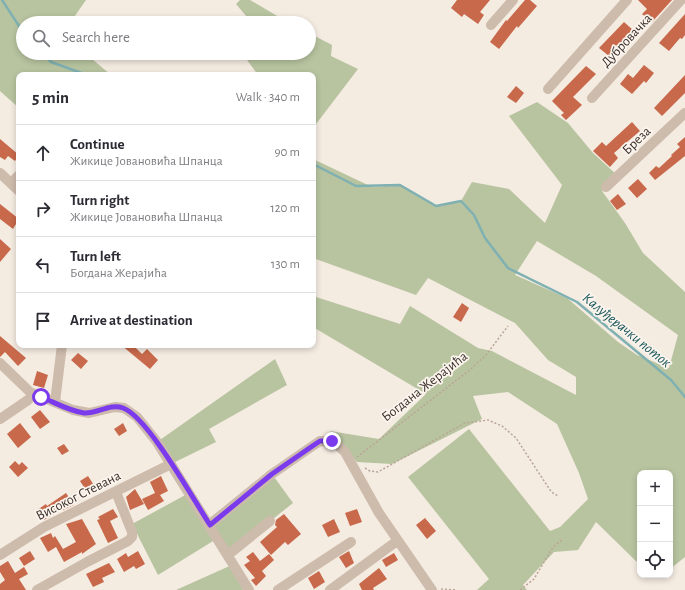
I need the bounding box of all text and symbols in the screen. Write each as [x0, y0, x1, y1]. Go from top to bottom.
street label: Дубровачка [599, 11, 655, 70]
search box [16, 16, 316, 60]
icon: search [30, 27, 52, 49]
text: Search here [62, 30, 130, 45]
text: 5 min [32, 89, 69, 106]
text: Walk · 340 m [236, 91, 300, 104]
street label: Бреза [620, 124, 654, 157]
text: Continue [70, 137, 125, 152]
icon: ahead [32, 142, 54, 164]
text: 90 m [274, 146, 300, 159]
text: Жикице Јовановића Шпанца [70, 155, 223, 168]
text: Turn right [70, 193, 129, 208]
icon: right [32, 198, 54, 220]
text: 120 m [270, 202, 300, 215]
text: Жикице Јовановића Шпанца [70, 211, 223, 224]
text: Turn left [70, 249, 121, 264]
icon: left [32, 254, 54, 276]
text: 130 m [271, 258, 300, 271]
text: Богдана Жерајића [70, 267, 167, 280]
water label: Калуђерачки поток [580, 290, 674, 371]
icon: arrive [32, 310, 54, 332]
text: Arrive at destination [70, 313, 193, 328]
street label: Богдана Жерајића [379, 349, 471, 424]
route start [32, 388, 50, 406]
route end [323, 432, 341, 450]
street label: Високог Стевана [34, 468, 124, 523]
map controls [637, 470, 673, 578]
button: + [637, 470, 673, 506]
button: − [637, 506, 673, 542]
button: locate [637, 542, 673, 578]

